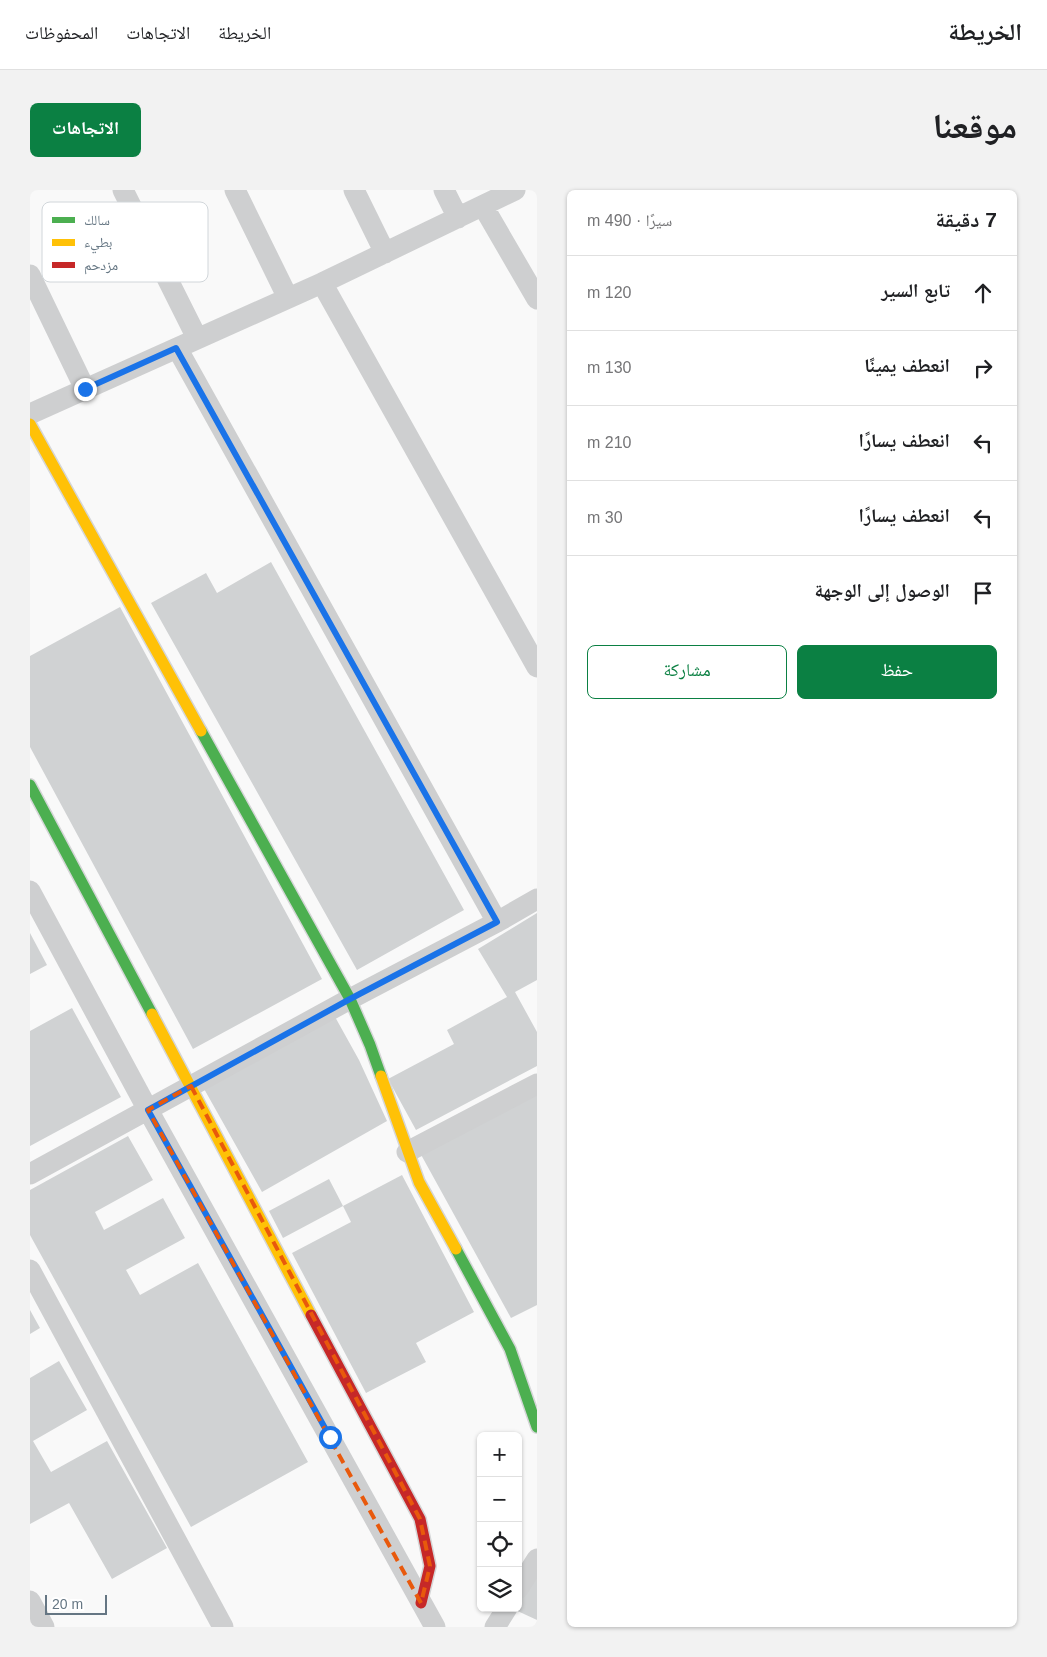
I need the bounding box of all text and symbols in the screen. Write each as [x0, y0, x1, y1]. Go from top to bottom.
text: الخريطة [948, 18, 1022, 45]
text: المحفوظات [25, 23, 98, 43]
text: الاتجاهات [126, 23, 190, 43]
text: الخريطة [218, 23, 271, 43]
button: الاتجاهات [30, 103, 141, 157]
text: موقعنا [932, 106, 1017, 145]
legend [42, 202, 208, 282]
text: 7 دقيقة [935, 208, 997, 231]
text: سالك [84, 212, 110, 228]
text: سيرًا · 490 m [587, 212, 672, 229]
text: بطيء [84, 234, 113, 254]
text: مزدحم [84, 257, 118, 275]
icon: ahead [969, 279, 997, 307]
text: تابع السير [881, 280, 950, 301]
text: 120 m [587, 284, 631, 301]
icon: right [969, 354, 997, 382]
text: انعطف يمينًا [864, 355, 950, 376]
text: 130 m [587, 359, 631, 376]
route end [74, 378, 97, 401]
icon: left [969, 429, 997, 457]
text: انعطف يسارًا [859, 430, 950, 451]
text: 210 m [587, 434, 631, 451]
icon: left [969, 504, 997, 532]
text: انعطف يسارًا [859, 505, 950, 526]
text: 30 m [587, 509, 623, 526]
icon: arrive [969, 579, 997, 607]
text: الوصول إلى الوجهة [814, 580, 950, 601]
button: مشاركة [587, 645, 787, 699]
button: حفظ [797, 645, 997, 699]
route start [319, 1426, 342, 1449]
map controls [477, 1432, 522, 1612]
button: + [477, 1432, 522, 1477]
button: − [477, 1477, 522, 1522]
button: locate [477, 1522, 522, 1567]
button: layers [477, 1567, 522, 1612]
scale bar [45, 1592, 108, 1615]
text: 20 m [52, 1596, 83, 1612]

